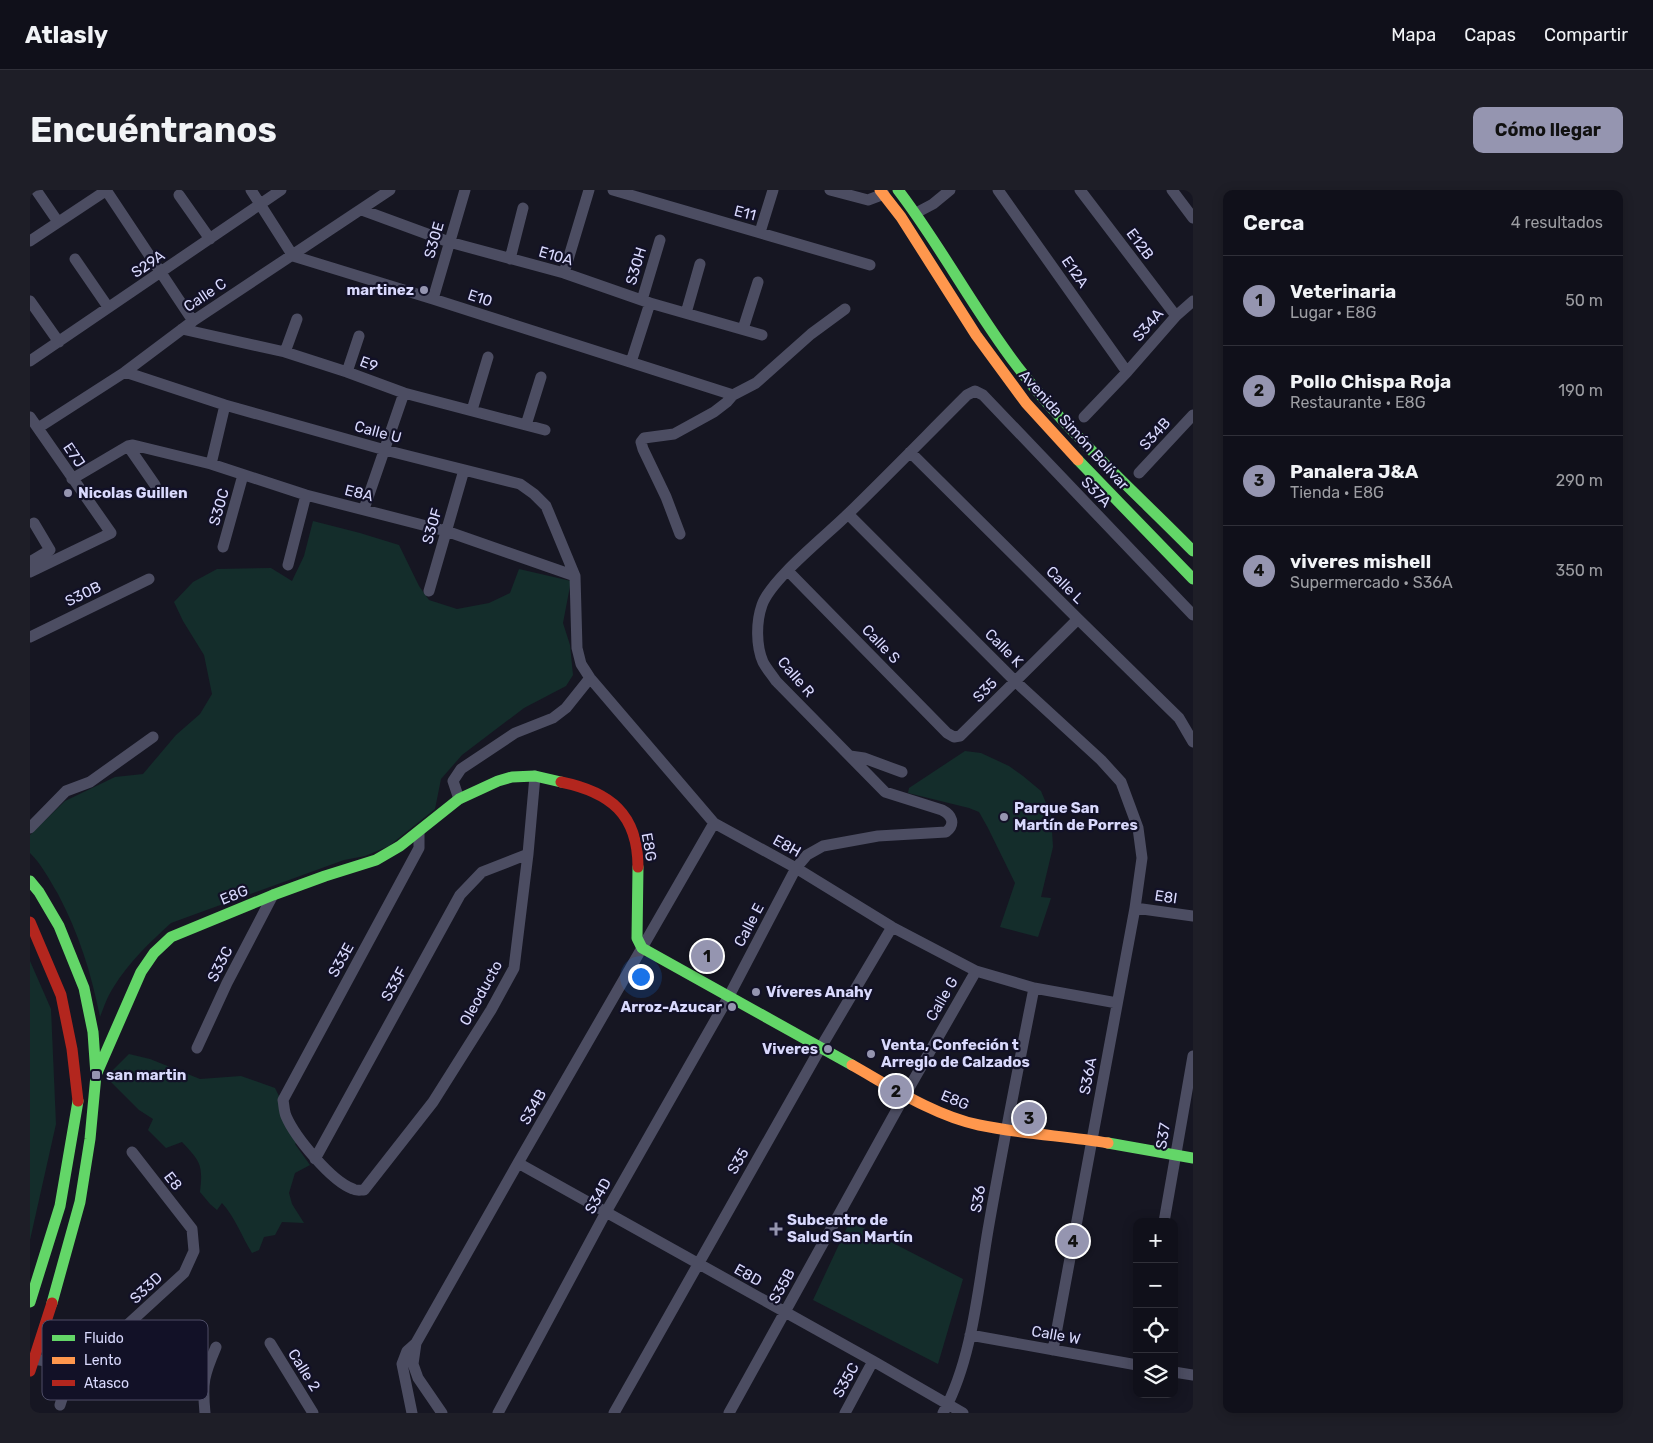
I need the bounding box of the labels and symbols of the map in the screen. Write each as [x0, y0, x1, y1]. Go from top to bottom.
street label: E11 [732, 202, 758, 224]
street label: S30E [420, 220, 448, 260]
street label: E12B [1123, 225, 1157, 263]
street label: E10A [537, 243, 575, 269]
street label: S30H [622, 245, 650, 287]
street label: S29A [128, 246, 168, 282]
street label: E12A [1058, 253, 1092, 291]
street label: Calle C [180, 274, 230, 316]
place label: martinez [346, 281, 414, 299]
marker: martinez [418, 284, 430, 296]
street label: E10 [465, 286, 495, 310]
street label: S34A [1129, 305, 1167, 345]
street label: E9 [357, 352, 381, 376]
street label: Avenida Simón Bolívar [1015, 366, 1133, 494]
street label: S34B [1136, 414, 1174, 454]
street label: Calle U [352, 417, 404, 447]
street label: E7J [59, 439, 89, 471]
street label: S37A [1077, 473, 1115, 511]
street label: E8A [343, 481, 375, 505]
place label: Nicolas Guillen [78, 484, 188, 502]
street label: S30C [205, 486, 233, 528]
marker: Nicolas Guillen [62, 487, 74, 499]
street label: S30F [418, 506, 446, 546]
street label: Calle L [1042, 562, 1088, 608]
street label: S30B [62, 578, 104, 610]
street label: Calle S [858, 621, 904, 667]
street label: Calle K [981, 625, 1027, 671]
street label: Calle R [774, 653, 818, 701]
street label: S35 [969, 674, 1001, 706]
place label: Parque San Martín de Porres [1014, 799, 1138, 834]
marker: Parque San Martín de Porres [998, 811, 1010, 823]
street label: E8G [638, 831, 660, 863]
street label: E8H [770, 831, 804, 861]
street label: E8G [217, 881, 251, 909]
street label: E8I [1153, 887, 1179, 907]
street label: Calle E [730, 900, 768, 950]
pin: 1 [691, 937, 723, 975]
street label: S33E [324, 940, 358, 980]
street label: S33C [204, 943, 236, 985]
street label: Oleoducto [456, 957, 506, 1029]
street label: S33F [377, 964, 411, 1004]
your location [628, 964, 654, 990]
street label: Calle G [922, 974, 962, 1024]
place label: Víveres Anahy [766, 983, 873, 1001]
marker: Víveres Anahy [750, 986, 762, 998]
place label: Arroz-Azucar [620, 998, 722, 1016]
marker: Arroz-Azucar [726, 1001, 738, 1013]
place label: Venta, Confeción t Arreglo de Calzados [881, 1036, 1030, 1071]
place label: Viveres [762, 1040, 818, 1058]
marker: Viveres [822, 1043, 834, 1055]
marker: Venta, Confeción t Arreglo de Calzados [865, 1048, 877, 1060]
street label: S36A [1076, 1056, 1100, 1096]
place label: san martin [106, 1066, 186, 1084]
marker: san martin [90, 1069, 102, 1081]
pin: 2 [880, 1072, 912, 1110]
street label: S34B [516, 1086, 550, 1128]
street label: E8G [938, 1086, 972, 1114]
pin: 3 [1013, 1099, 1045, 1137]
street label: S37 [1152, 1121, 1174, 1150]
street label: S35 [723, 1145, 753, 1177]
street label: E8 [160, 1168, 186, 1194]
street label: S34D [581, 1175, 615, 1217]
street label: S36 [967, 1184, 989, 1214]
place label: Subcentro de Salud San Martín [787, 1211, 913, 1246]
marker: Subcentro de Salud San Martín [769, 1222, 783, 1236]
pin: 4 [1057, 1222, 1089, 1260]
street label: E8D [731, 1260, 765, 1290]
street label: S35B [765, 1265, 799, 1307]
street label: S33D [126, 1269, 166, 1307]
legend [42, 1320, 208, 1400]
street label: Calle W [1030, 1322, 1082, 1348]
text: Fluido [84, 1330, 124, 1347]
street label: Calle 2 [284, 1346, 324, 1395]
text: Lento [84, 1352, 121, 1369]
street label: S35C [829, 1359, 863, 1401]
text: Atasco [84, 1375, 129, 1392]

